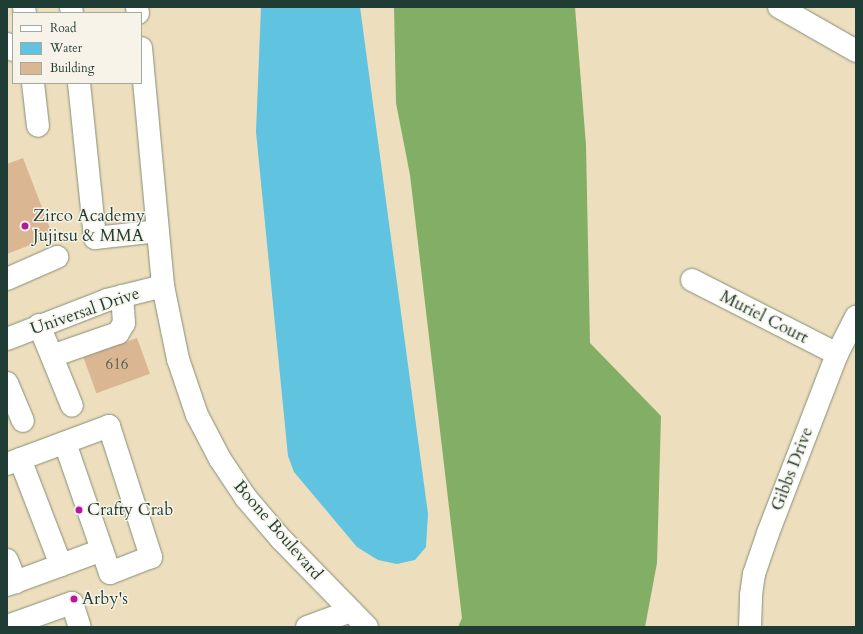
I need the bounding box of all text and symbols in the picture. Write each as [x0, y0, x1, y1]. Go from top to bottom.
legend [12, 12, 142, 84]
text: Road [50, 20, 76, 36]
text: Water [50, 40, 82, 56]
text: Building [50, 60, 94, 76]
place label: Zirco Academy Jujitsu & MMA [33, 206, 145, 246]
marker: Zirco Academy Jujitsu & MMA [20, 221, 30, 231]
street label: Universal Drive [28, 283, 142, 339]
street label: Muriel Court [717, 286, 811, 348]
house number: 616 [105, 356, 129, 374]
street label: Gibbs Drive [767, 424, 817, 514]
street label: Boone Boulevard [229, 476, 327, 584]
place label: Crafty Crab [87, 500, 173, 520]
marker: Crafty Crab [74, 505, 84, 515]
place label: Arby's [82, 589, 128, 609]
marker: Arby's [69, 594, 79, 604]

